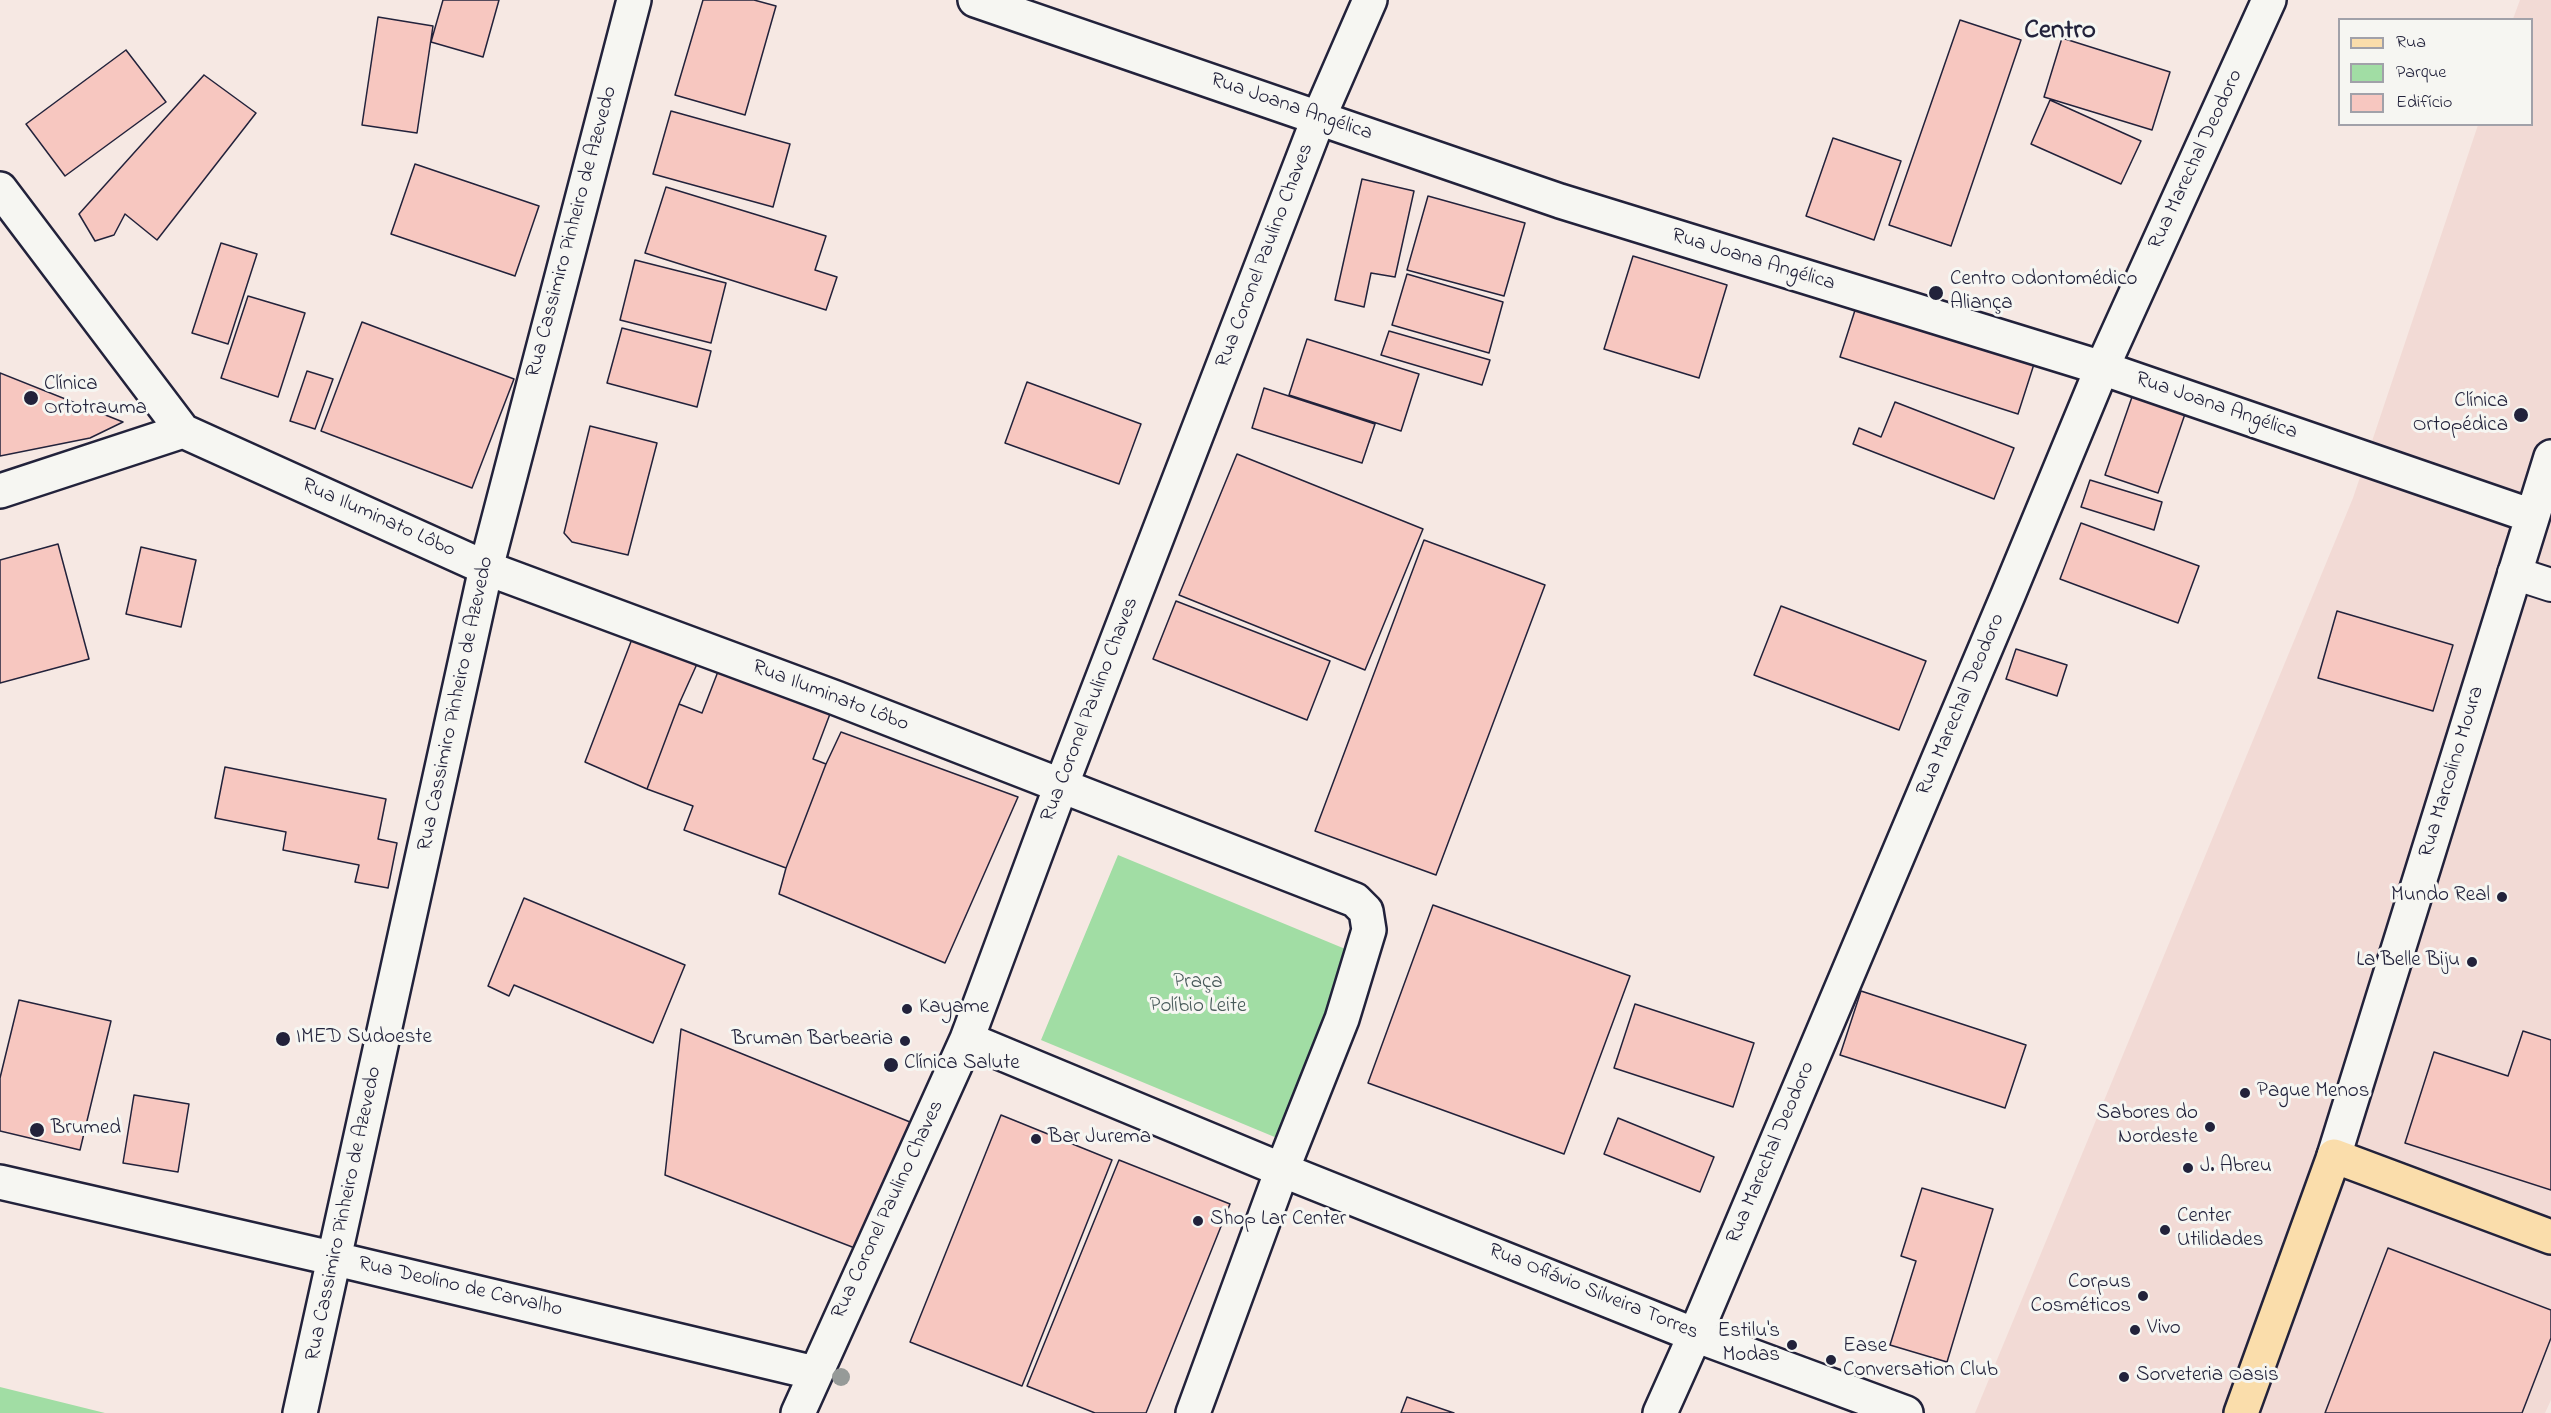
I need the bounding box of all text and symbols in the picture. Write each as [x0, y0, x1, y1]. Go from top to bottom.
district label: Centro [2024, 17, 2096, 49]
legend [2338, 18, 2533, 126]
text: Rua [2396, 30, 2426, 56]
text: Parque [2396, 60, 2446, 86]
street label: Rua Marechal Deodoro [2144, 66, 2250, 254]
street label: Rua Joana Angélica [1207, 68, 1375, 148]
street label: Rua Cassimiro Pinheiro de Azevedo [522, 84, 624, 380]
text: Edifício [2396, 90, 2452, 116]
street label: Rua Coronel Paulino Chaves [1212, 140, 1320, 372]
street label: Rua Joana Angélica [1668, 224, 1838, 298]
place label: Centro Odontomédico Aliança [1950, 268, 2137, 318]
marker: Centro Odontomédico Aliança [1927, 284, 1945, 302]
street label: Rua Joana Angélica [2132, 367, 2300, 447]
place label: Clínica Ortotrauma [44, 373, 147, 423]
marker: Clínica Ortotrauma [22, 389, 40, 407]
place label: Clínica Ortopédica [2413, 390, 2508, 440]
marker: Clínica Ortopédica [2512, 406, 2530, 424]
street label: Rua Iluminato Lôbo [297, 474, 459, 564]
street label: Rua Cassimiro Pinheiro de Azevedo [413, 555, 501, 853]
street label: Rua Coronel Paulino Chaves [1037, 594, 1145, 826]
street label: Rua Marechal Deodoro [1912, 610, 2012, 800]
street label: Rua Iluminato Lôbo [748, 656, 912, 738]
street label: Rua Marcolino Moura [2415, 683, 2491, 861]
place label: Mundo Real [2391, 884, 2490, 910]
marker: Mundo Real [2495, 890, 2509, 904]
place label: La Belle Biju [2356, 949, 2460, 975]
marker: La Belle Biju [2465, 955, 2479, 969]
park label: Praça Políbio Leite [1150, 971, 1246, 1021]
place label: Kayame [919, 996, 989, 1022]
marker: Kayame [900, 1002, 914, 1016]
place label: IMED Sudoeste [296, 1026, 432, 1052]
place label: Bruman Barbearia [732, 1028, 893, 1054]
marker: IMED Sudoeste [274, 1030, 292, 1048]
marker: Bruman Barbearia [898, 1034, 912, 1048]
place label: Clínica Salute [904, 1052, 1020, 1078]
marker: Clínica Salute [882, 1056, 900, 1074]
street label: Rua Marechal Deodoro [1722, 1058, 1822, 1248]
street label: Rua Cassimiro Pinheiro de Azevedo [301, 1065, 389, 1363]
place label: Pague Menos [2257, 1080, 2369, 1106]
marker: Pague Menos [2238, 1086, 2252, 1100]
street label: Rua Coronel Paulino Chaves [827, 1097, 951, 1323]
place label: Sabores do Nordeste [2097, 1102, 2198, 1152]
place label: Brumed [51, 1117, 121, 1143]
marker: Sabores do Nordeste [2203, 1120, 2217, 1134]
marker: Brumed [28, 1121, 46, 1139]
place label: Bar Jurema [1048, 1126, 1151, 1152]
marker: Bar Jurema [1029, 1132, 1043, 1146]
place label: J. Abreu [2200, 1155, 2272, 1181]
marker: J. Abreu [2181, 1161, 2195, 1175]
place label: Center Utilidades [2177, 1205, 2263, 1255]
place label: Shop Lar Center [1210, 1208, 1346, 1234]
marker: Shop Lar Center [1191, 1214, 1205, 1228]
marker: Center Utilidades [2158, 1223, 2172, 1237]
street label: Rua Oflávio Silveira Torres [1484, 1239, 1702, 1347]
street label: Rua Deolino de Carvalho [355, 1252, 565, 1324]
place label: Corpus Cosméticos [2030, 1271, 2131, 1321]
marker: Corpus Cosméticos [2136, 1289, 2150, 1303]
place label: Vivo [2147, 1317, 2181, 1343]
place label: Estilu's Modas [1717, 1320, 1780, 1370]
marker: Vivo [2128, 1323, 2142, 1337]
place label: Ease Conversation Club [1843, 1335, 1998, 1385]
marker: Estilu's Modas [1785, 1338, 1799, 1352]
marker: Ease Conversation Club [1824, 1353, 1838, 1367]
place label: Sorveteria Oasis [2136, 1364, 2279, 1390]
marker: Sorveteria Oasis [2117, 1370, 2131, 1384]

